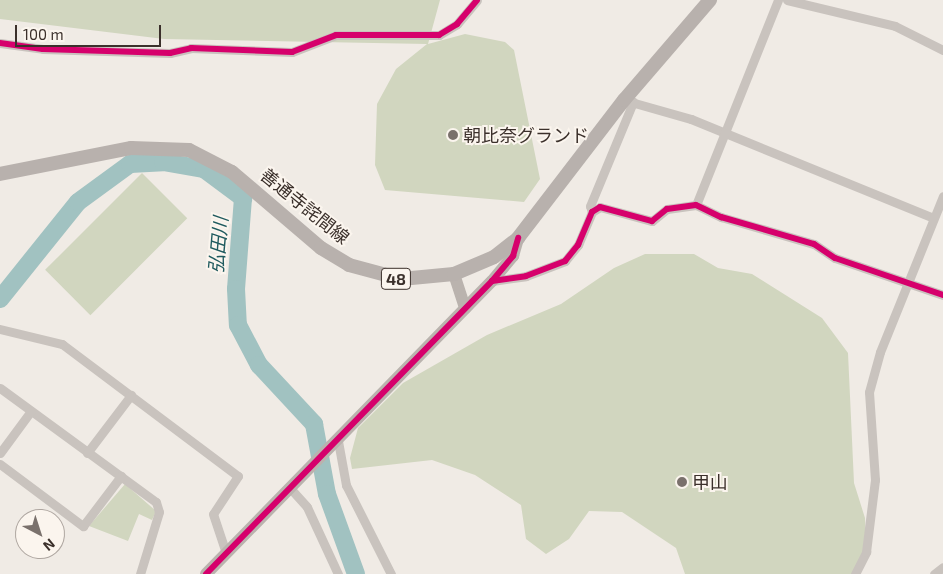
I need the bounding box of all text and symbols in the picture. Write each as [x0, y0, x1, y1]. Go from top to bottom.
scale bar [18, 15, 164, 47]
text: 100 m [23, 25, 64, 43]
place label: 朝比奈グランド [463, 124, 589, 146]
marker: 朝比奈グランド [447, 129, 459, 141]
street label: 善通寺詫間線 [256, 164, 354, 248]
water label: 弘田川 [204, 216, 232, 274]
road number: 48 [380, 266, 412, 292]
place label: 甲山 [692, 471, 728, 493]
marker: 甲山 [676, 476, 688, 488]
north arrow [15, 509, 65, 559]
text: N [40, 535, 59, 555]

